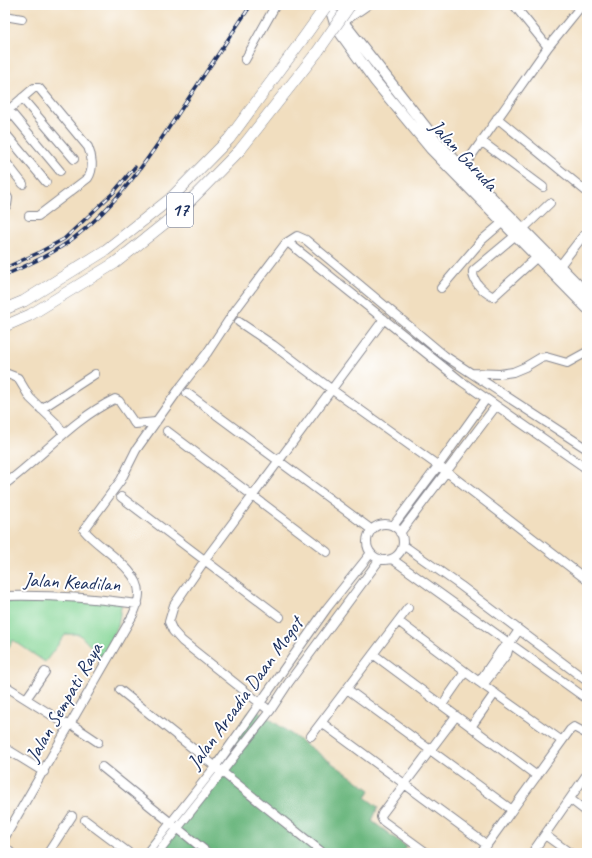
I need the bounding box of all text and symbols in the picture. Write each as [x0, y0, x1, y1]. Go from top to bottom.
street label: Jalan Garuda [424, 113, 505, 197]
road number: 17 [167, 193, 193, 227]
street label: Jalan Keadilan [22, 567, 122, 597]
street label: Jalan Arcadia Daan Mogot [181, 610, 310, 775]
street label: Jalan Sempati Raya [19, 637, 109, 767]

